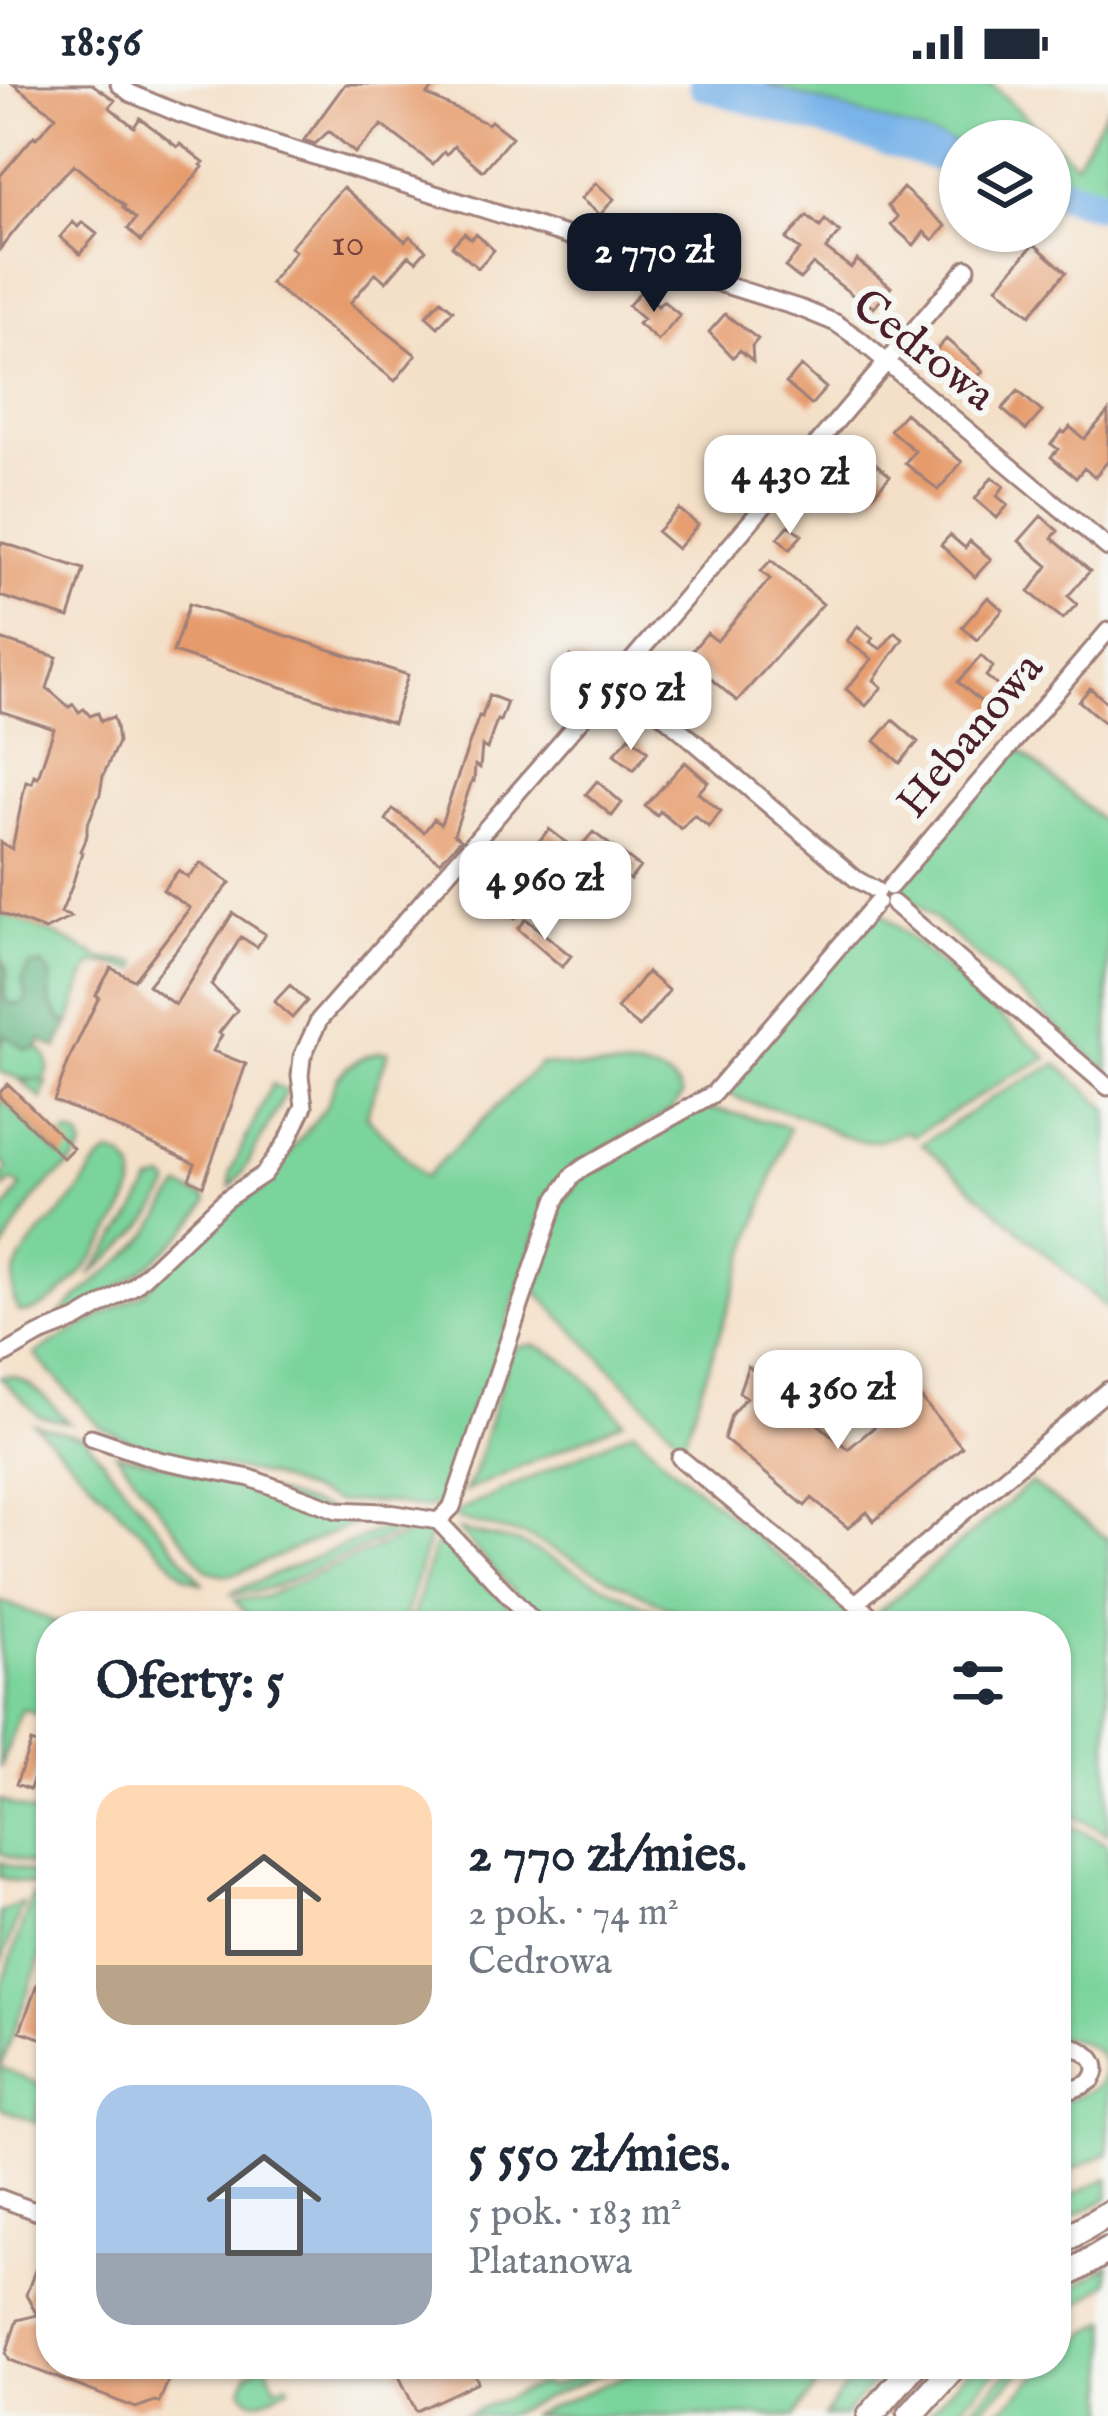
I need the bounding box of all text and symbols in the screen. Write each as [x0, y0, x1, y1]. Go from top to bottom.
text: 18:56 [60, 14, 141, 71]
map controls [939, 120, 1071, 252]
button: layers [939, 120, 1071, 252]
pin: 2 770 zł [530, 213, 778, 315]
house number: 10 [331, 220, 365, 269]
text: 2 770 zł [594, 227, 714, 276]
street label: Cedrowa [840, 277, 1006, 425]
pin: 4 430 zł [666, 435, 914, 537]
text: 4 430 zł [731, 449, 849, 498]
street label: Hebanowa [885, 641, 1057, 831]
pin: 5 550 zł [507, 651, 755, 753]
text: 5 550 zł [577, 665, 685, 714]
pin: 4 960 zł [421, 841, 669, 943]
text: 4 960 zł [486, 855, 604, 904]
pin: 4 360 zł [714, 1350, 962, 1452]
text: 4 360 zł [780, 1364, 896, 1413]
icon: filters [945, 1650, 1011, 1716]
text: Oferty: 5 [96, 1651, 284, 1716]
text: 2 770 zł/mies. [468, 1824, 747, 1889]
icon: home [192, 1833, 336, 1977]
text: 2 pok. · 74 m² [468, 1889, 679, 1938]
text: Cedrowa [468, 1938, 612, 1987]
text: 5 550 zł/mies. [468, 2124, 731, 2189]
icon: home [192, 2133, 336, 2277]
text: 5 pok. · 183 m² [468, 2189, 682, 2238]
text: Platanowa [468, 2238, 632, 2287]

